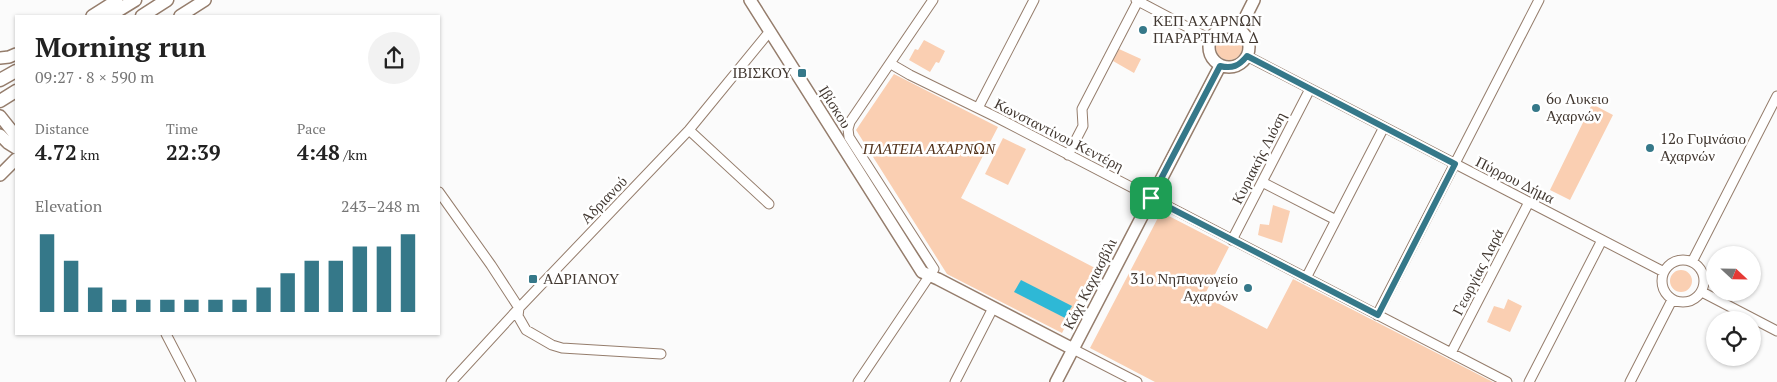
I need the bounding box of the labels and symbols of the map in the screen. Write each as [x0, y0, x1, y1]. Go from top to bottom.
place label: ΚΕΠ ΑΧΑΡΝΩΝ ΠΑΡΑΡΤΗΜΑ Δ [1153, 10, 1262, 47]
marker: ΚΕΠ ΑΧΑΡΝΩΝ ΠΑΡΑΡΤΗΜΑ Δ [1137, 24, 1149, 36]
place label: ΙΒΙΣΚΟΥ [733, 62, 792, 82]
marker: ΙΒΙΣΚΟΥ [796, 67, 808, 79]
street label: Ιβίσκου [815, 81, 857, 132]
place label: 6ο Λυκειο Αχαρνών [1546, 88, 1609, 125]
street label: Κωνσταντίνου Κεντέρη [991, 93, 1128, 175]
marker: 6ο Λυκειο Αχαρνών [1530, 102, 1542, 114]
street label: Κυριακής Λιόση [1226, 108, 1290, 207]
place label: 12ο Γυμνάσιο Αχαρνών [1660, 128, 1746, 165]
park label: ΠΛΑΤΕΙΑ ΑΧΑΡΝΩΝ [862, 138, 996, 158]
marker: 12ο Γυμνάσιο Αχαρνών [1644, 142, 1656, 154]
street label: Πύρρου Δήμα [1473, 151, 1558, 208]
street label: Αδριανού [576, 171, 631, 227]
pin [1130, 177, 1172, 219]
street label: Γεωργίας Λαρά [1447, 225, 1508, 318]
street label: Κάχι Καχιασβίλι [1057, 234, 1121, 333]
north arrow [1706, 246, 1761, 301]
place label: ΑΔΡΙΑΝΟΥ [543, 268, 620, 288]
place label: 31ο Νηπιαγωγείο Αχαρνών [1130, 268, 1238, 305]
marker: ΑΔΡΙΑΝΟΥ [527, 273, 539, 285]
marker: 31ο Νηπιαγωγείο Αχαρνών [1242, 282, 1254, 294]

